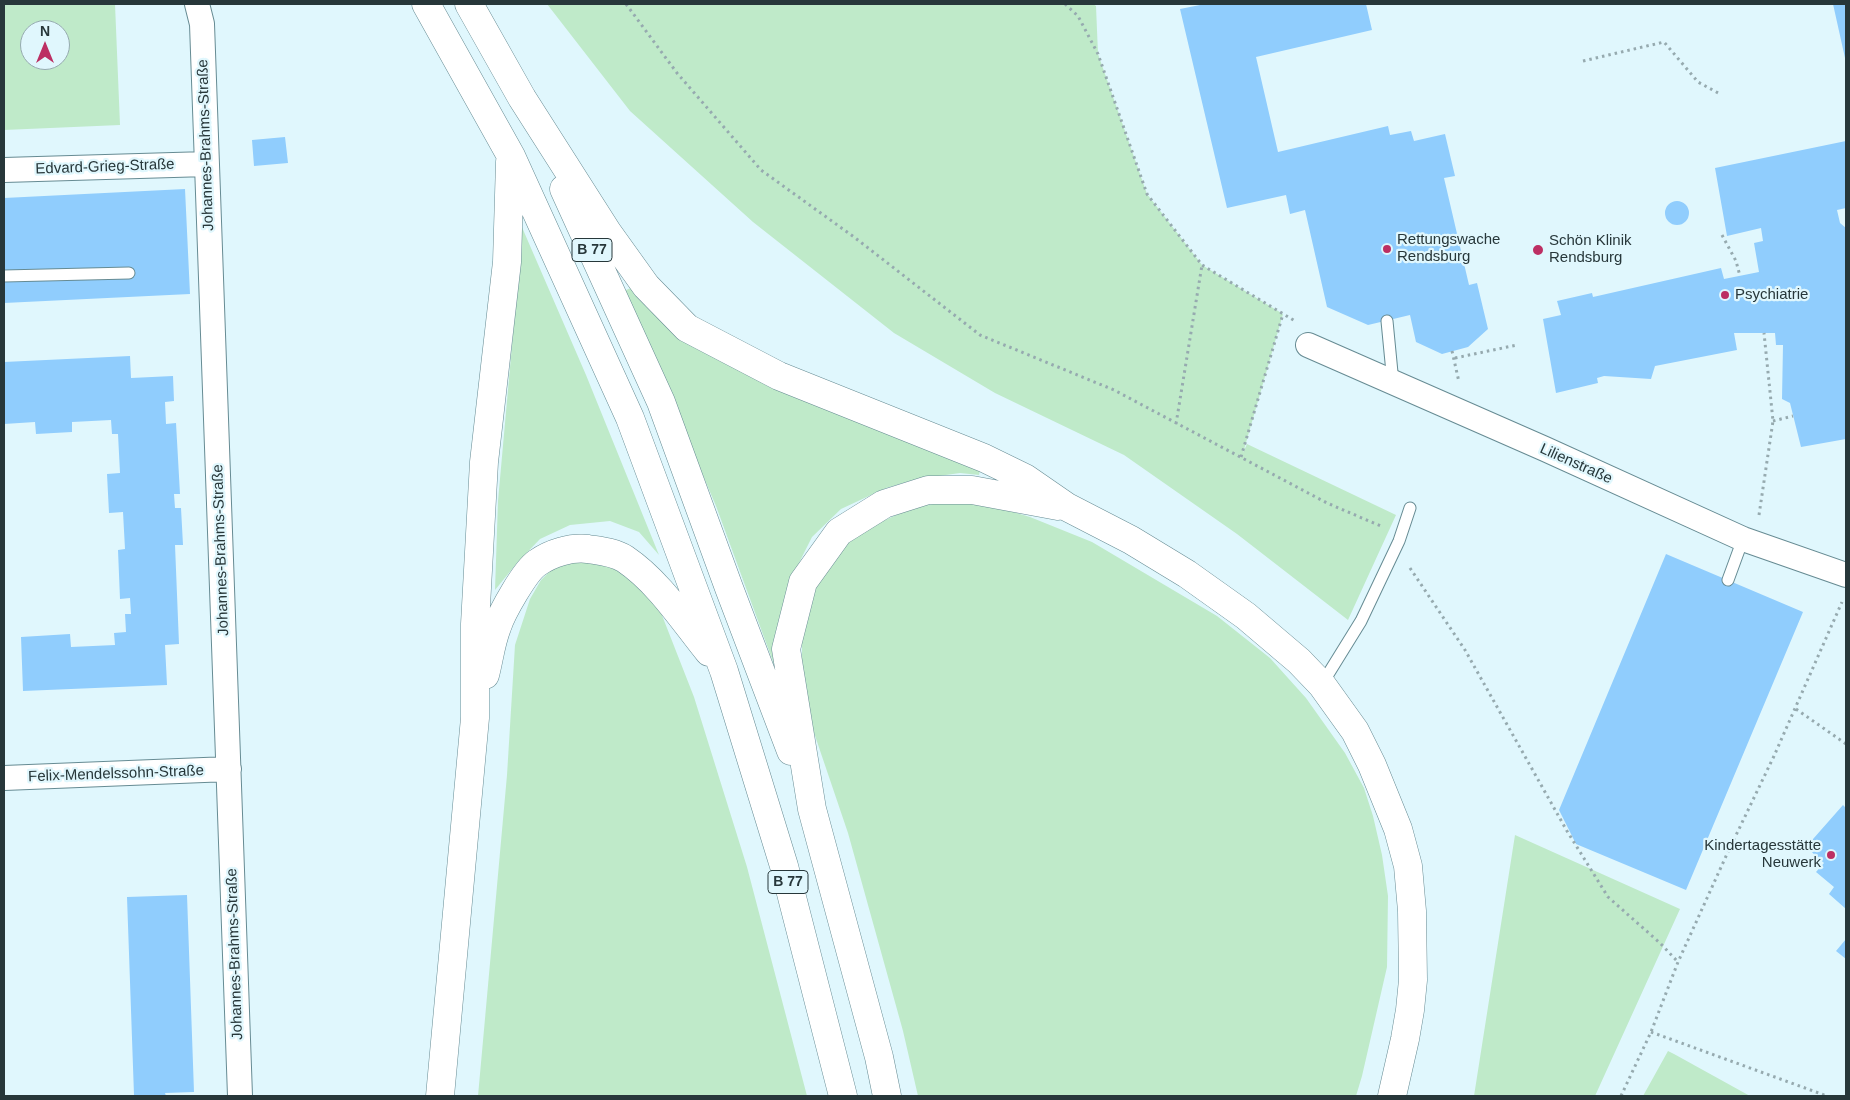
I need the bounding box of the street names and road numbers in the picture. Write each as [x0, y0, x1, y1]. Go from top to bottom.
street label: Johannes-Brahms-Straße [194, 59, 218, 231]
street label: Edvard-Grieg-Straße [35, 156, 175, 178]
road number: B 77 [572, 238, 612, 262]
street label: Lilienstraße [1537, 440, 1615, 488]
street label: Johannes-Brahms-Straße [209, 464, 233, 636]
street label: Felix-Mendelssohn-Straße [28, 762, 204, 786]
street label: Johannes-Brahms-Straße [223, 868, 247, 1040]
road number: B 77 [768, 870, 808, 894]

